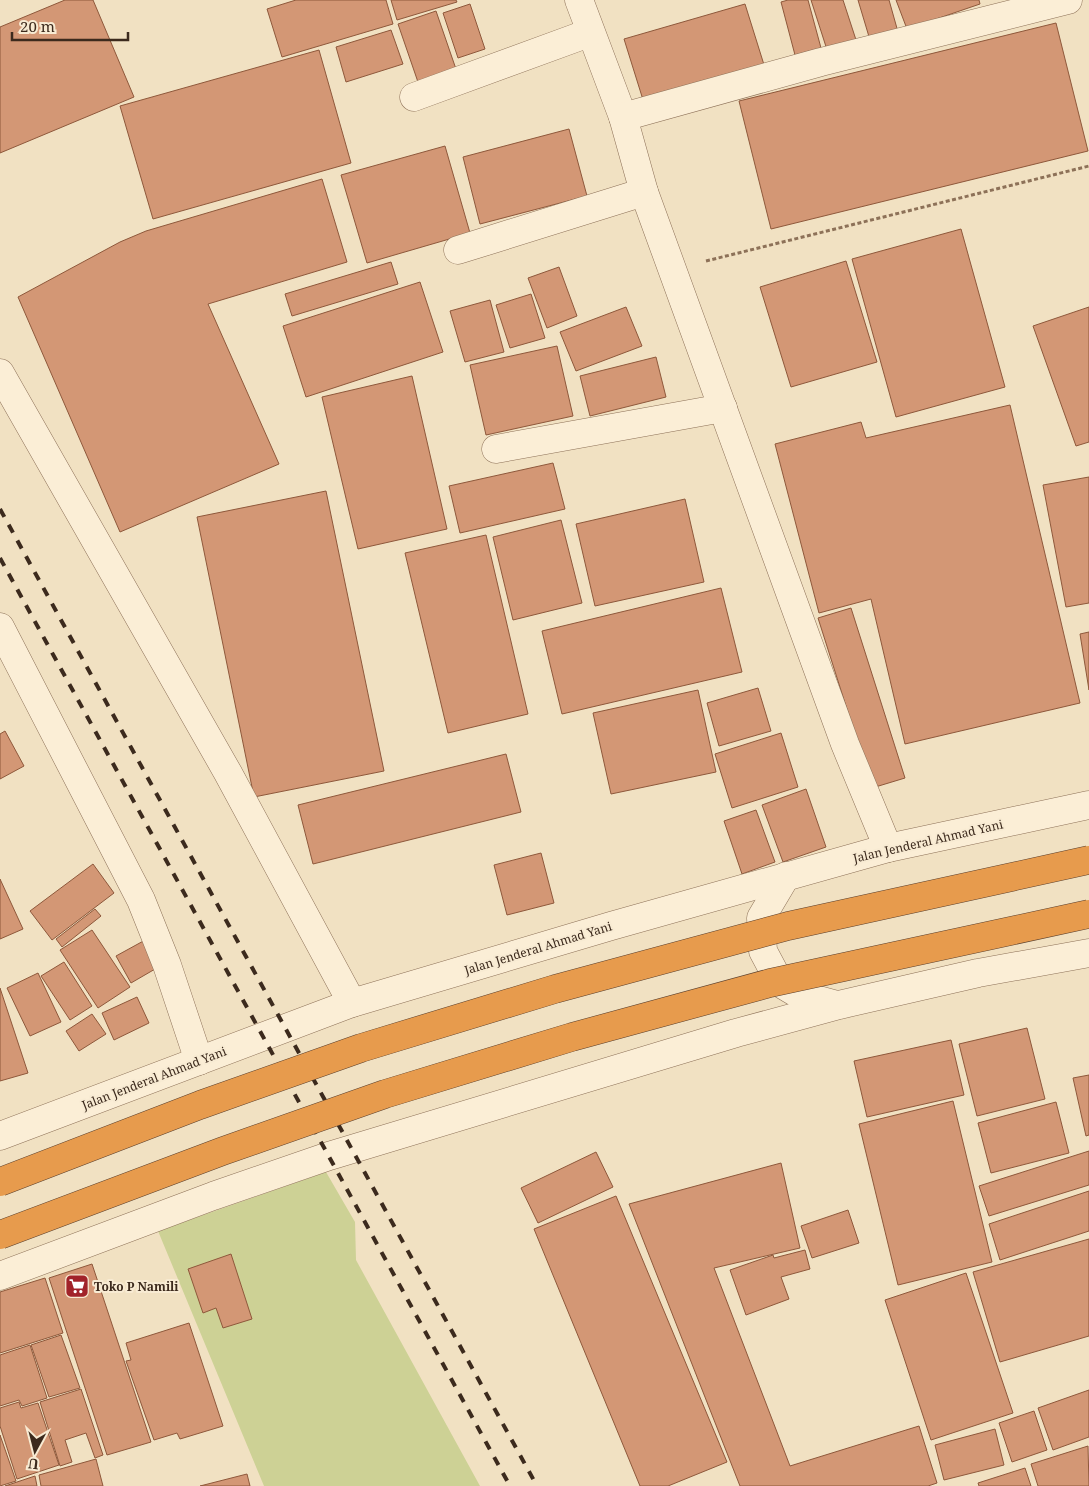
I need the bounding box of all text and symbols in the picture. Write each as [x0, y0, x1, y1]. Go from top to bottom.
scale bar [12, 10, 129, 42]
text: 20 m [20, 16, 55, 36]
street label: Jalan Jenderal Ahmad Yani [850, 815, 1005, 867]
street label: Jalan Jenderal Ahmad Yani [461, 917, 614, 979]
street label: Jalan Jenderal Ahmad Yani [78, 1043, 229, 1114]
supermarket icon: Toko P Namili [64, 1273, 90, 1299]
place label: Toko P Namili [94, 1278, 179, 1295]
north arrow [10, 1426, 60, 1476]
text: U [26, 1454, 40, 1474]

